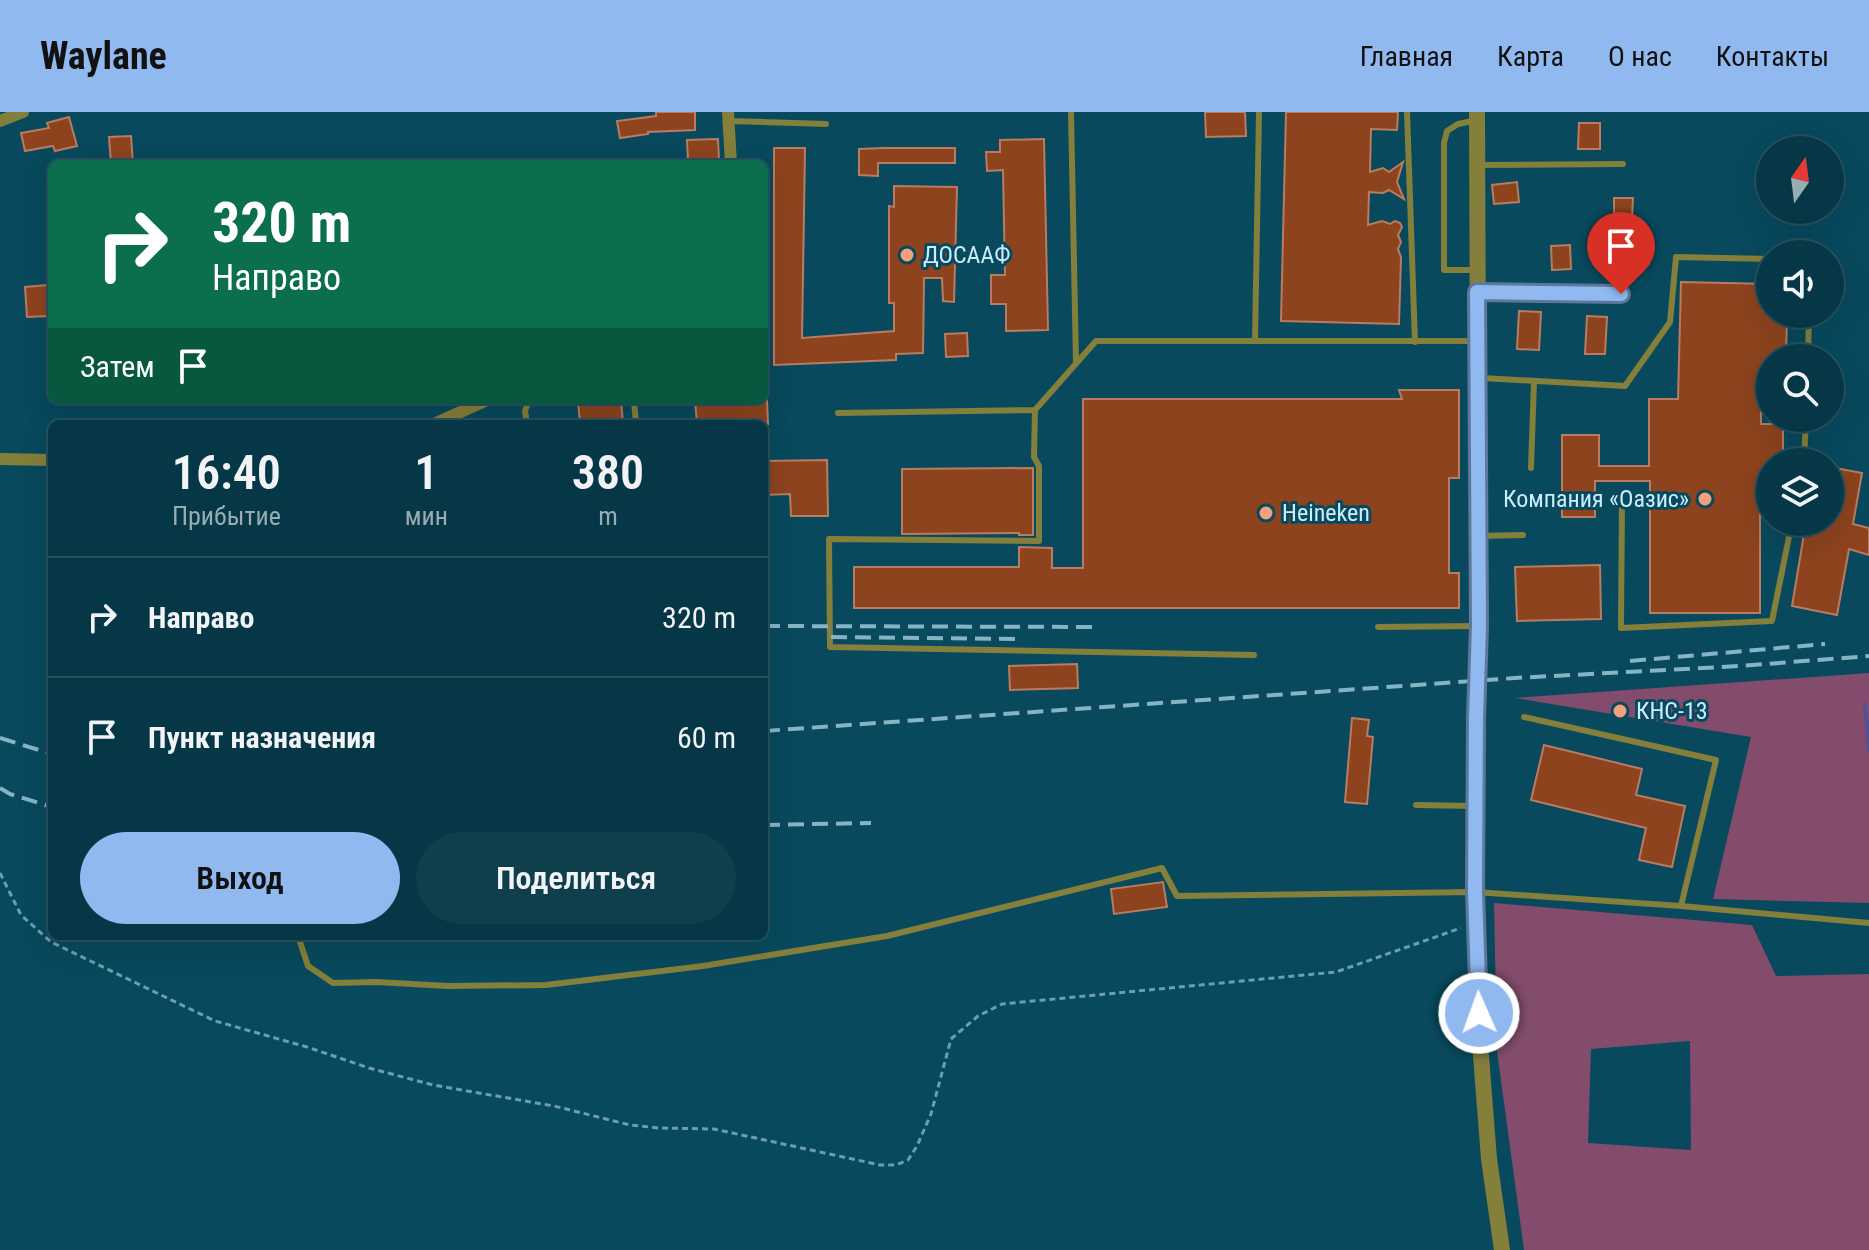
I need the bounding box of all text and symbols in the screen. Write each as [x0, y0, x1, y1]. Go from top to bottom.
text: Waylane [40, 34, 167, 78]
text: Главная [1360, 40, 1453, 73]
text: Карта [1497, 40, 1564, 73]
text: О нас [1608, 40, 1672, 73]
text: Контакты [1716, 40, 1829, 73]
north arrow [1756, 136, 1844, 224]
map controls [1756, 136, 1844, 536]
text: 320 m [212, 190, 351, 256]
icon: right [80, 192, 184, 296]
pin [1587, 212, 1655, 294]
icon: arrive [1599, 224, 1643, 268]
button: sound [1756, 240, 1844, 328]
place label: ДОСААФ [923, 241, 1011, 269]
marker: ДОСААФ [898, 246, 916, 264]
text: Направо [212, 257, 341, 299]
icon: arrive [171, 344, 215, 388]
button: search [1756, 344, 1844, 432]
text: Затем [80, 349, 155, 384]
text: 16:40 [172, 444, 281, 501]
text: 1 [414, 444, 438, 501]
text: 380 [572, 444, 644, 501]
button: layers [1756, 448, 1844, 536]
place label: Компания «Оазис» [1503, 485, 1689, 513]
marker: Компания «Оазис» [1696, 490, 1714, 508]
place label: Heineken [1282, 499, 1370, 527]
text: Прибытие [172, 501, 281, 531]
text: мин [405, 501, 448, 531]
text: m [598, 501, 618, 531]
marker: Heineken [1257, 504, 1275, 522]
icon: right [80, 595, 124, 639]
text: Направо [148, 600, 254, 635]
text: 320 m [662, 600, 736, 635]
place label: КНС-13 [1636, 697, 1708, 725]
marker: КНС-13 [1611, 702, 1629, 720]
icon: arrive [80, 715, 124, 759]
text: Пункт назначения [148, 720, 376, 755]
text: 60 m [677, 720, 736, 755]
button: Выход [80, 832, 400, 924]
button: Поделиться [416, 832, 736, 924]
position arrow [1437, 971, 1521, 1055]

